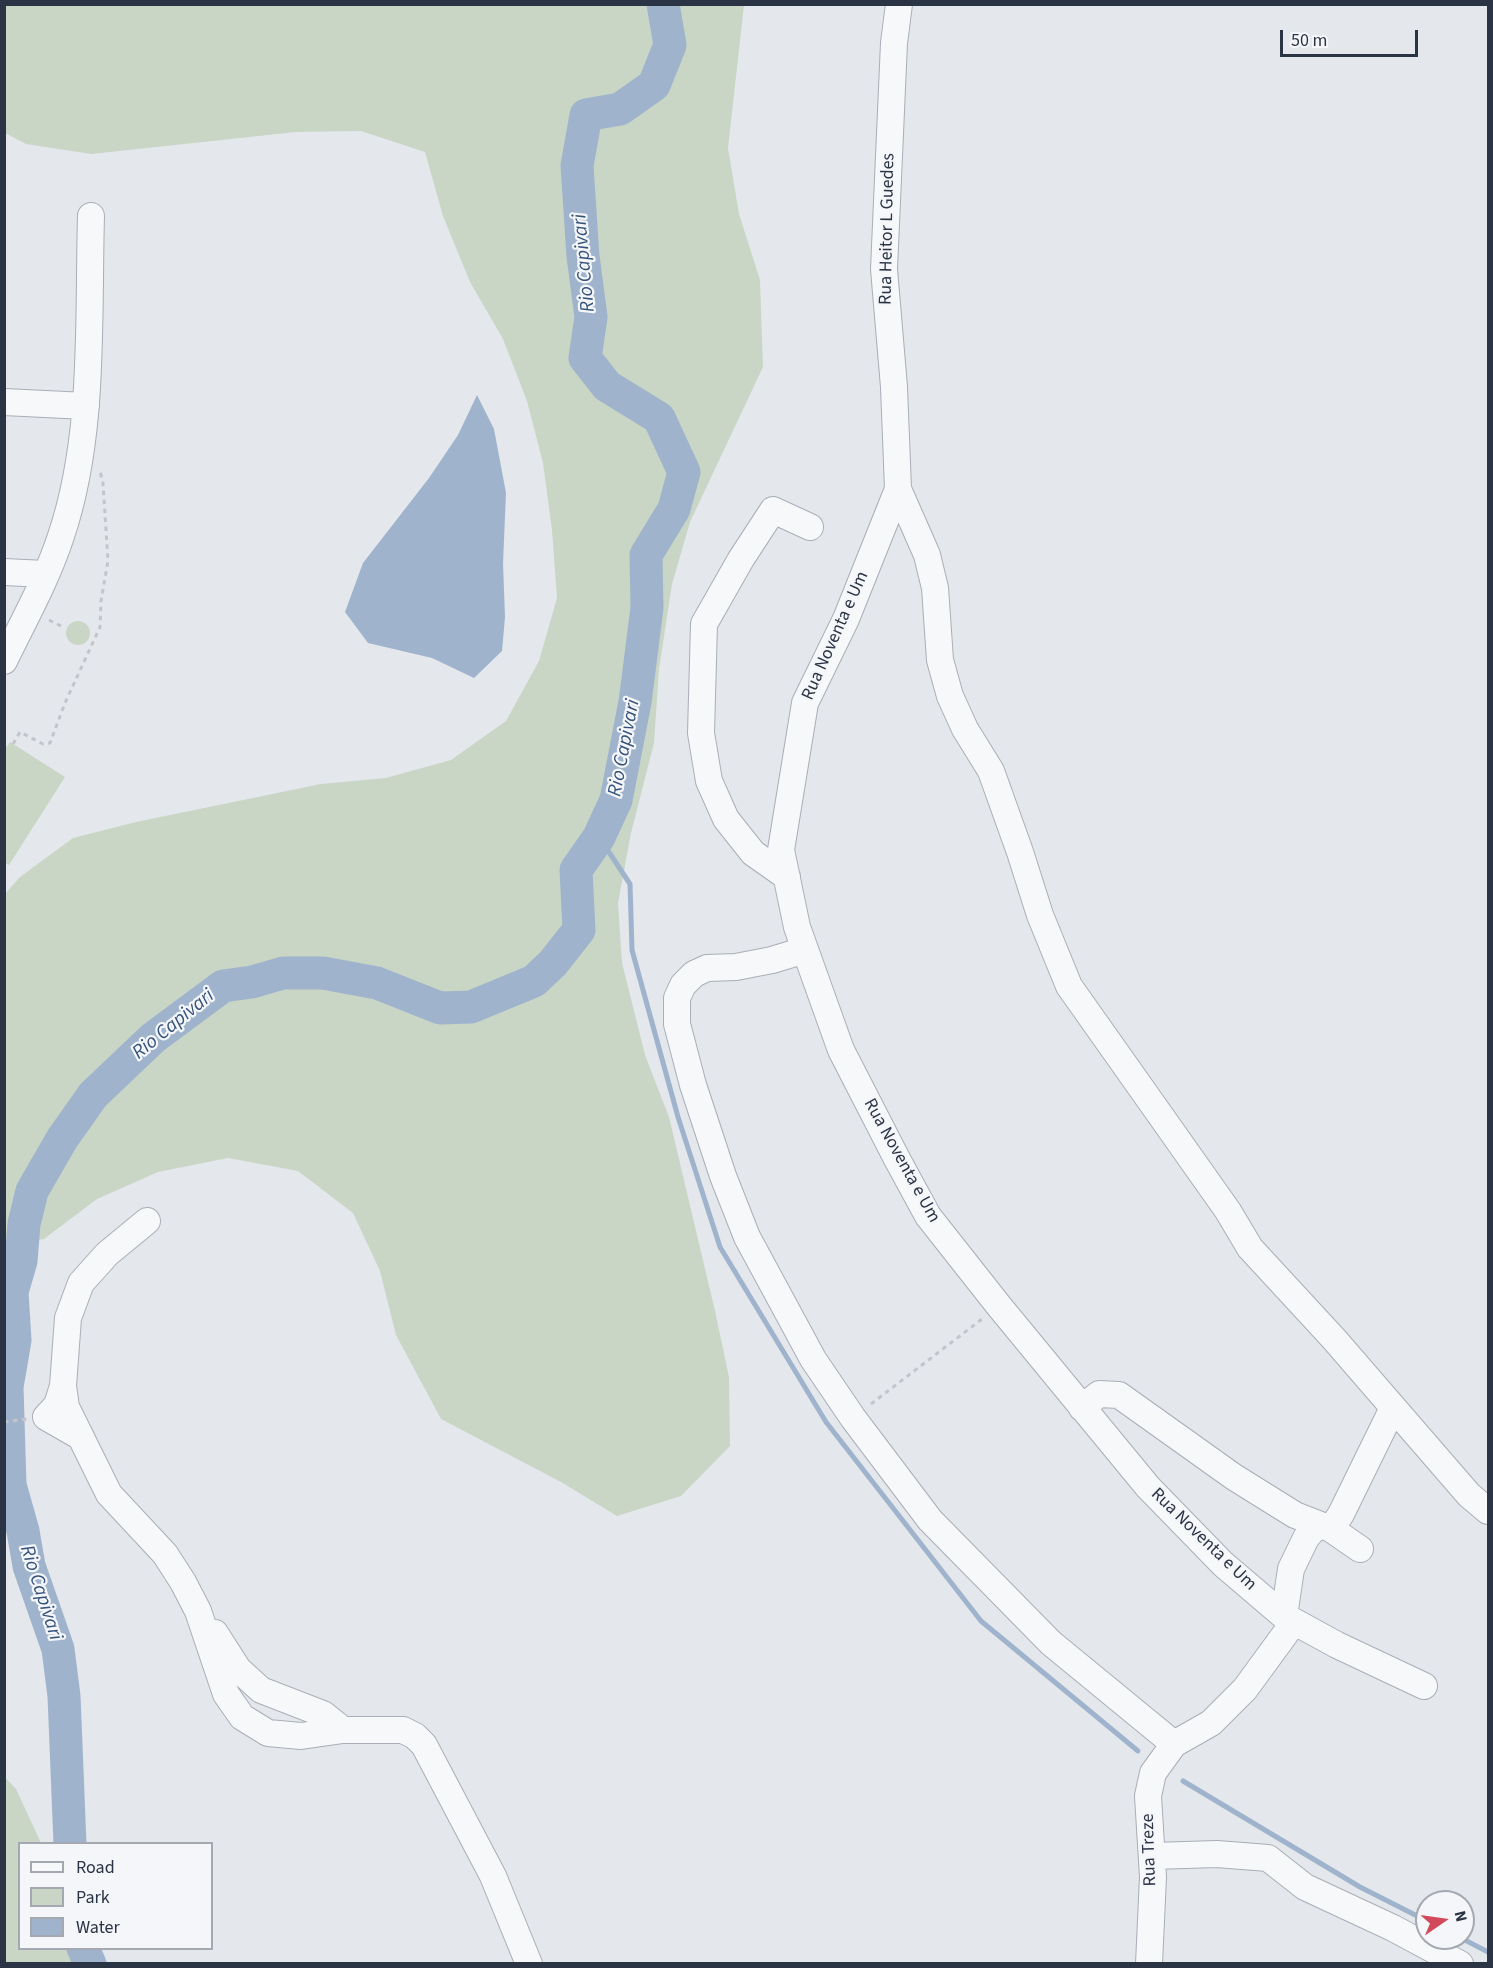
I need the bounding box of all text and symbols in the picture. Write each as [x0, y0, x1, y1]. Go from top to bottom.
scale bar [1283, 18, 1421, 56]
text: 50 m [1291, 28, 1327, 53]
street label: Rua Heitor L Guedes [876, 153, 900, 305]
water label: Rio Capivari [569, 213, 601, 313]
street label: Rua Noventa e Um [798, 568, 874, 704]
water label: Rio Capivari [604, 697, 646, 799]
water label: Rio Capivari [128, 985, 220, 1065]
street label: Rua Noventa e Um [858, 1095, 944, 1227]
street label: Rua Noventa e Um [1146, 1484, 1260, 1596]
water label: Rio Capivari [13, 1542, 67, 1644]
street label: Rua Treze [1138, 1813, 1162, 1887]
legend [18, 1842, 213, 1950]
text: Road [76, 1855, 115, 1880]
text: Park [76, 1885, 110, 1910]
north arrow [1415, 1890, 1475, 1950]
text: N [1449, 1909, 1473, 1924]
text: Water [76, 1915, 120, 1940]

